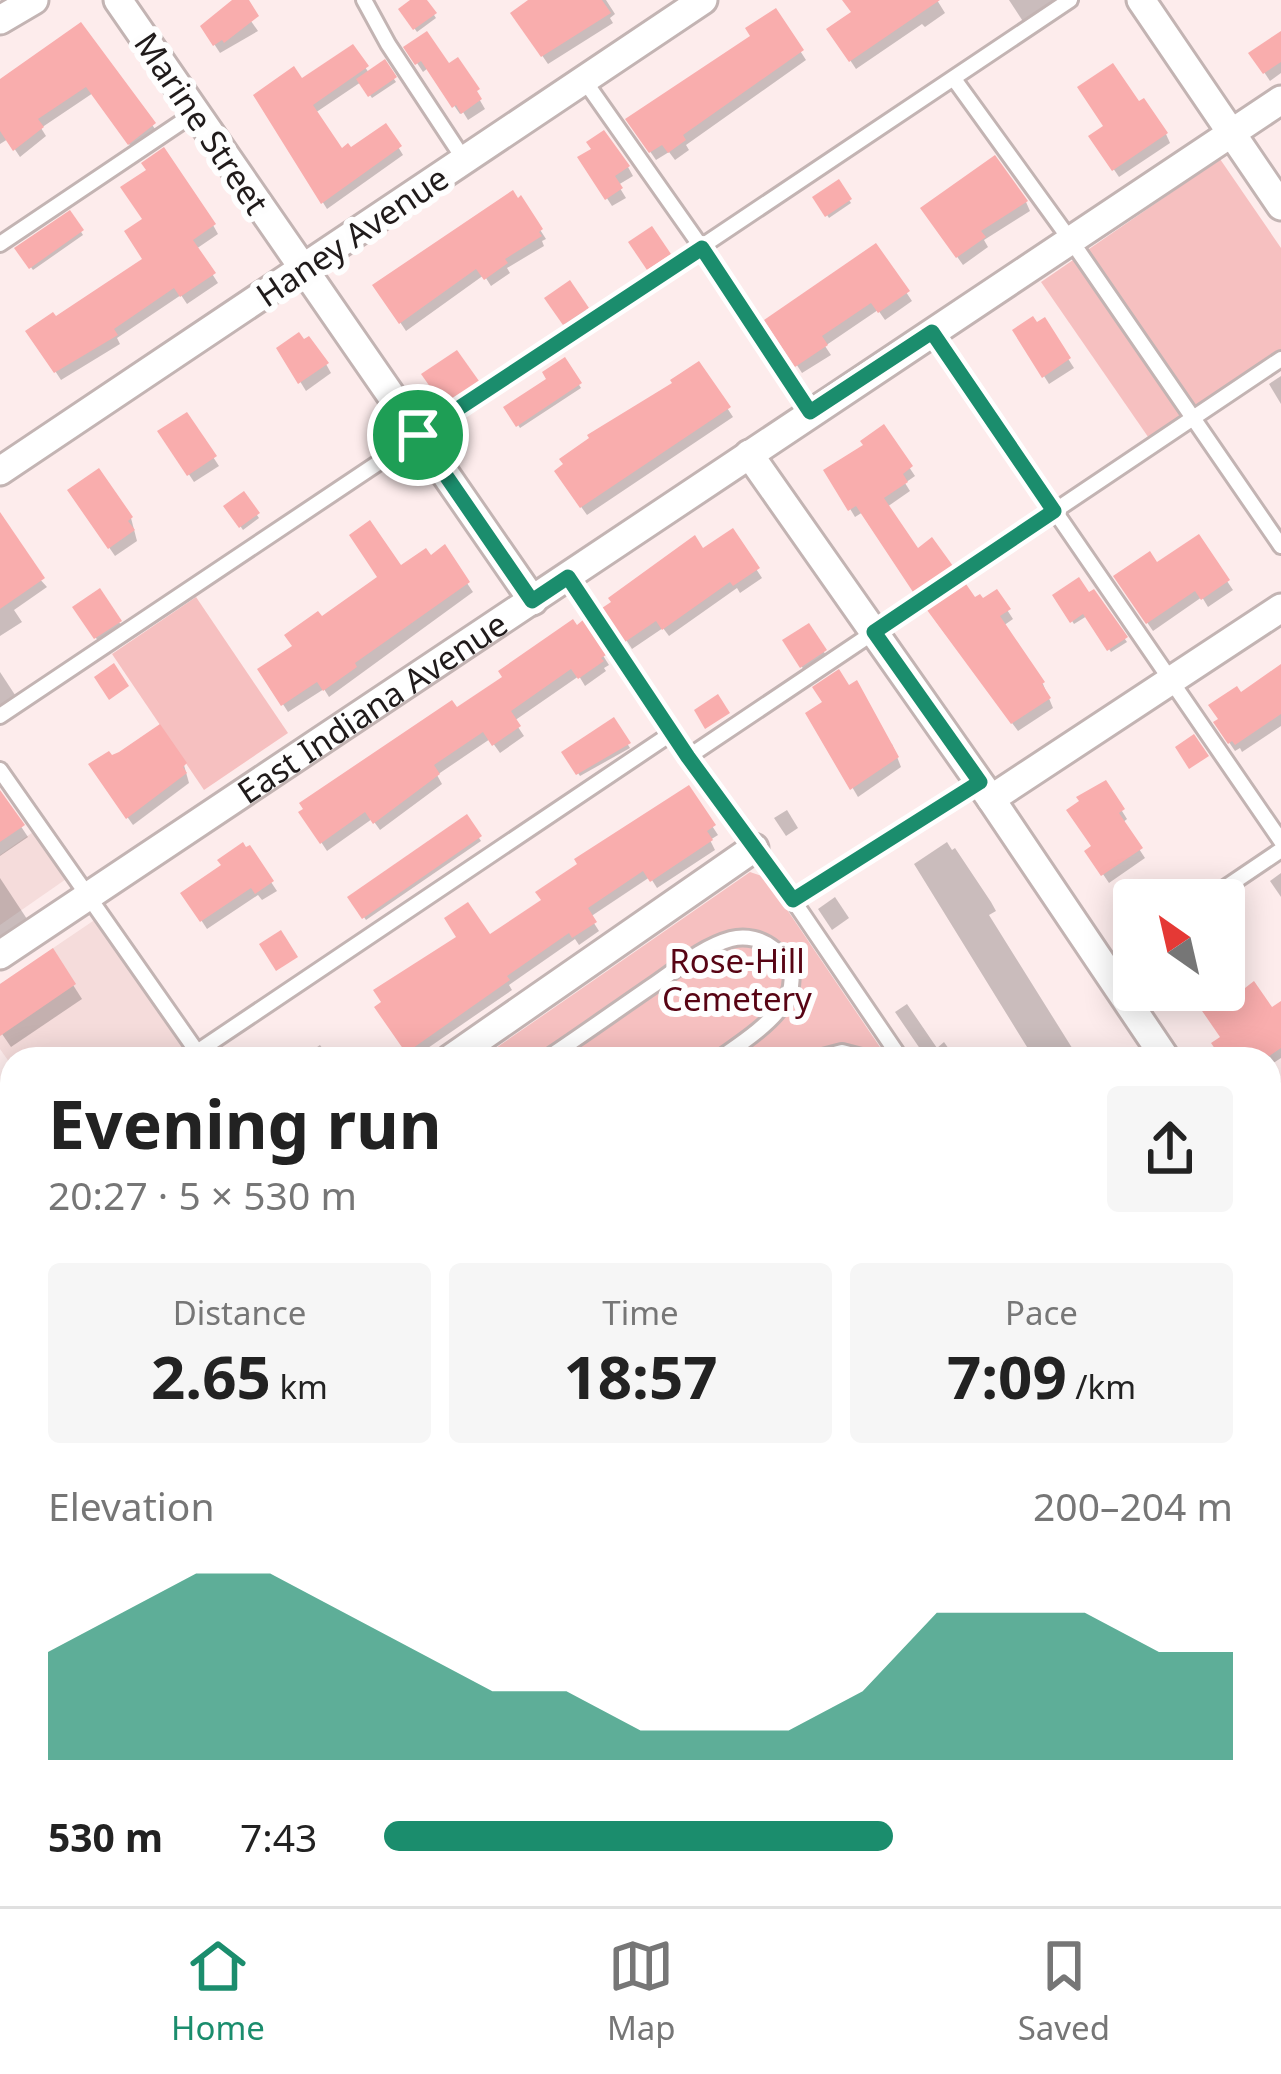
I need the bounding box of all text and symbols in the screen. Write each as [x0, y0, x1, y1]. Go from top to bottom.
street label: Marine Street [125, 23, 280, 223]
street label: Haney Avenue [247, 155, 457, 317]
pin [367, 384, 469, 486]
icon: arrive [385, 402, 451, 468]
street label: East Indiana Avenue [228, 601, 516, 813]
north arrow [1113, 879, 1245, 1011]
map controls [1113, 879, 1245, 1011]
park label: Rose-Hill Cemetery [662, 938, 812, 1021]
text: Evening run [48, 1078, 442, 1168]
button: share [1107, 1086, 1233, 1212]
text: 20:27 · 5 × 530 m [48, 1168, 357, 1221]
text: Distance [173, 1290, 306, 1335]
text: Time [602, 1290, 679, 1335]
text: Pace [1005, 1290, 1078, 1335]
text: 2.65 [151, 1335, 271, 1417]
text: 18:57 [563, 1335, 718, 1417]
text: 7:09 [947, 1335, 1067, 1417]
text: km [271, 1364, 328, 1409]
text: /km [1067, 1364, 1136, 1409]
text: Elevation [48, 1479, 215, 1532]
text: 200–204 m [1033, 1479, 1233, 1532]
text: 530 m [48, 1810, 163, 1863]
text: 7:43 [240, 1810, 317, 1863]
tab: Home [171, 1933, 265, 2050]
tab: Map [607, 1933, 676, 2050]
tab: Saved [1018, 1933, 1110, 2050]

